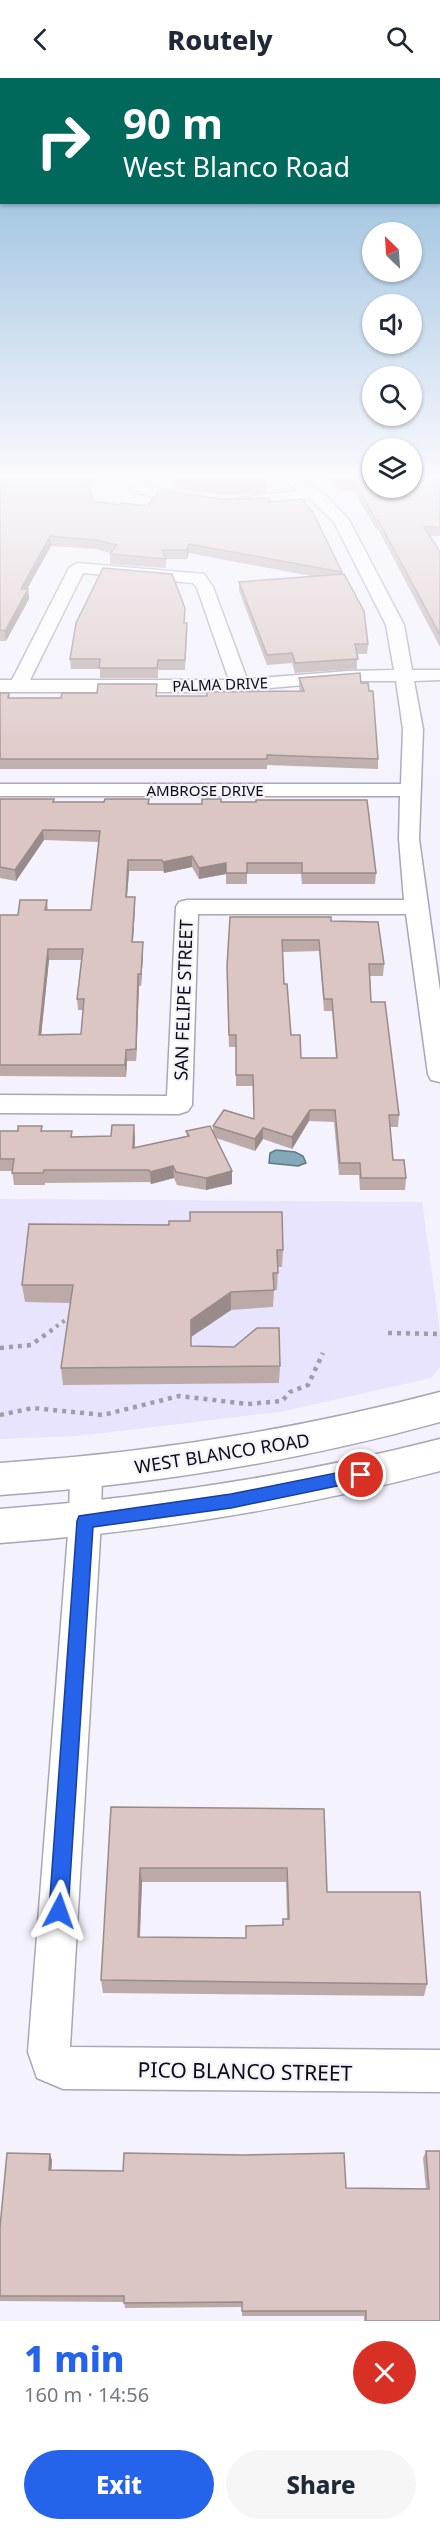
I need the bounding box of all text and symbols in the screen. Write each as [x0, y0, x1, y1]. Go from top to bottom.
text: Routely [167, 21, 273, 58]
icon: back [24, 23, 57, 56]
icon: search [383, 23, 416, 56]
text: 90 m [123, 94, 223, 151]
icon: right [24, 102, 102, 180]
text: West Blanco Road [123, 148, 350, 185]
north arrow [362, 222, 422, 282]
map controls [362, 222, 422, 498]
button: sound [362, 294, 422, 354]
button: search [362, 366, 422, 426]
button: layers [362, 438, 422, 498]
street label: PALMA DRIVE [172, 672, 268, 696]
street label: AMBROSE DRIVE [146, 780, 264, 800]
street label: SAN FELIPE STREET [168, 919, 198, 1081]
street label: WEST BLANCO ROAD [133, 1427, 311, 1479]
pin [335, 1449, 386, 1500]
icon: arrive [344, 1458, 377, 1491]
position arrow [27, 1879, 91, 1943]
street label: PICO BLANCO STREET [137, 2055, 353, 2087]
text: 1 min [24, 2334, 125, 2383]
button: close [353, 2341, 416, 2404]
text: 160 m · 14:56 [24, 2381, 149, 2408]
button: Exit [24, 2450, 214, 2519]
button: Share [226, 2450, 416, 2519]

